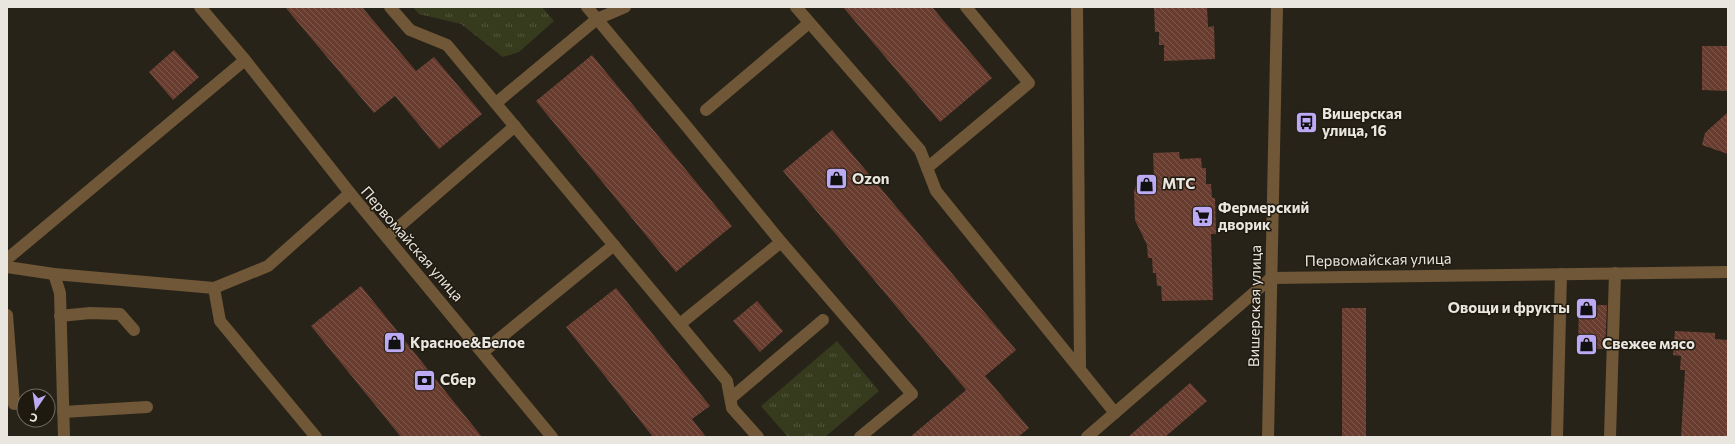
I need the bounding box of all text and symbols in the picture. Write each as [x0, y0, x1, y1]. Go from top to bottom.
place label: Вишерская улица, 16 [1322, 104, 1402, 139]
bus stop icon: Вишерская улица, 16 [1294, 110, 1320, 136]
shop icon: Ozon [823, 166, 849, 192]
place label: Ozon [852, 169, 890, 187]
shop icon: МТС [1134, 171, 1160, 197]
place label: МТС [1162, 174, 1195, 192]
street label: Первомайская улица [358, 182, 468, 305]
place label: Фермерский дворик [1218, 198, 1309, 233]
supermarket icon: Фермерский дворик [1190, 204, 1216, 230]
street label: Вишерская улица [1244, 245, 1264, 367]
street label: Первомайская улица [1304, 249, 1452, 269]
shop icon: Овощи и фрукты [1573, 295, 1599, 321]
place label: Овощи и фрукты [1448, 298, 1570, 316]
shop icon: Красное&Белое [381, 330, 407, 356]
shop icon: Свежее мясо [1573, 331, 1599, 357]
place label: Красное&Белое [410, 333, 525, 351]
place label: Свежее мясо [1602, 334, 1695, 352]
bank icon: Сбер [411, 367, 437, 393]
place label: Сбер [440, 370, 476, 388]
north arrow [16, 388, 56, 428]
text: С [28, 411, 39, 425]

